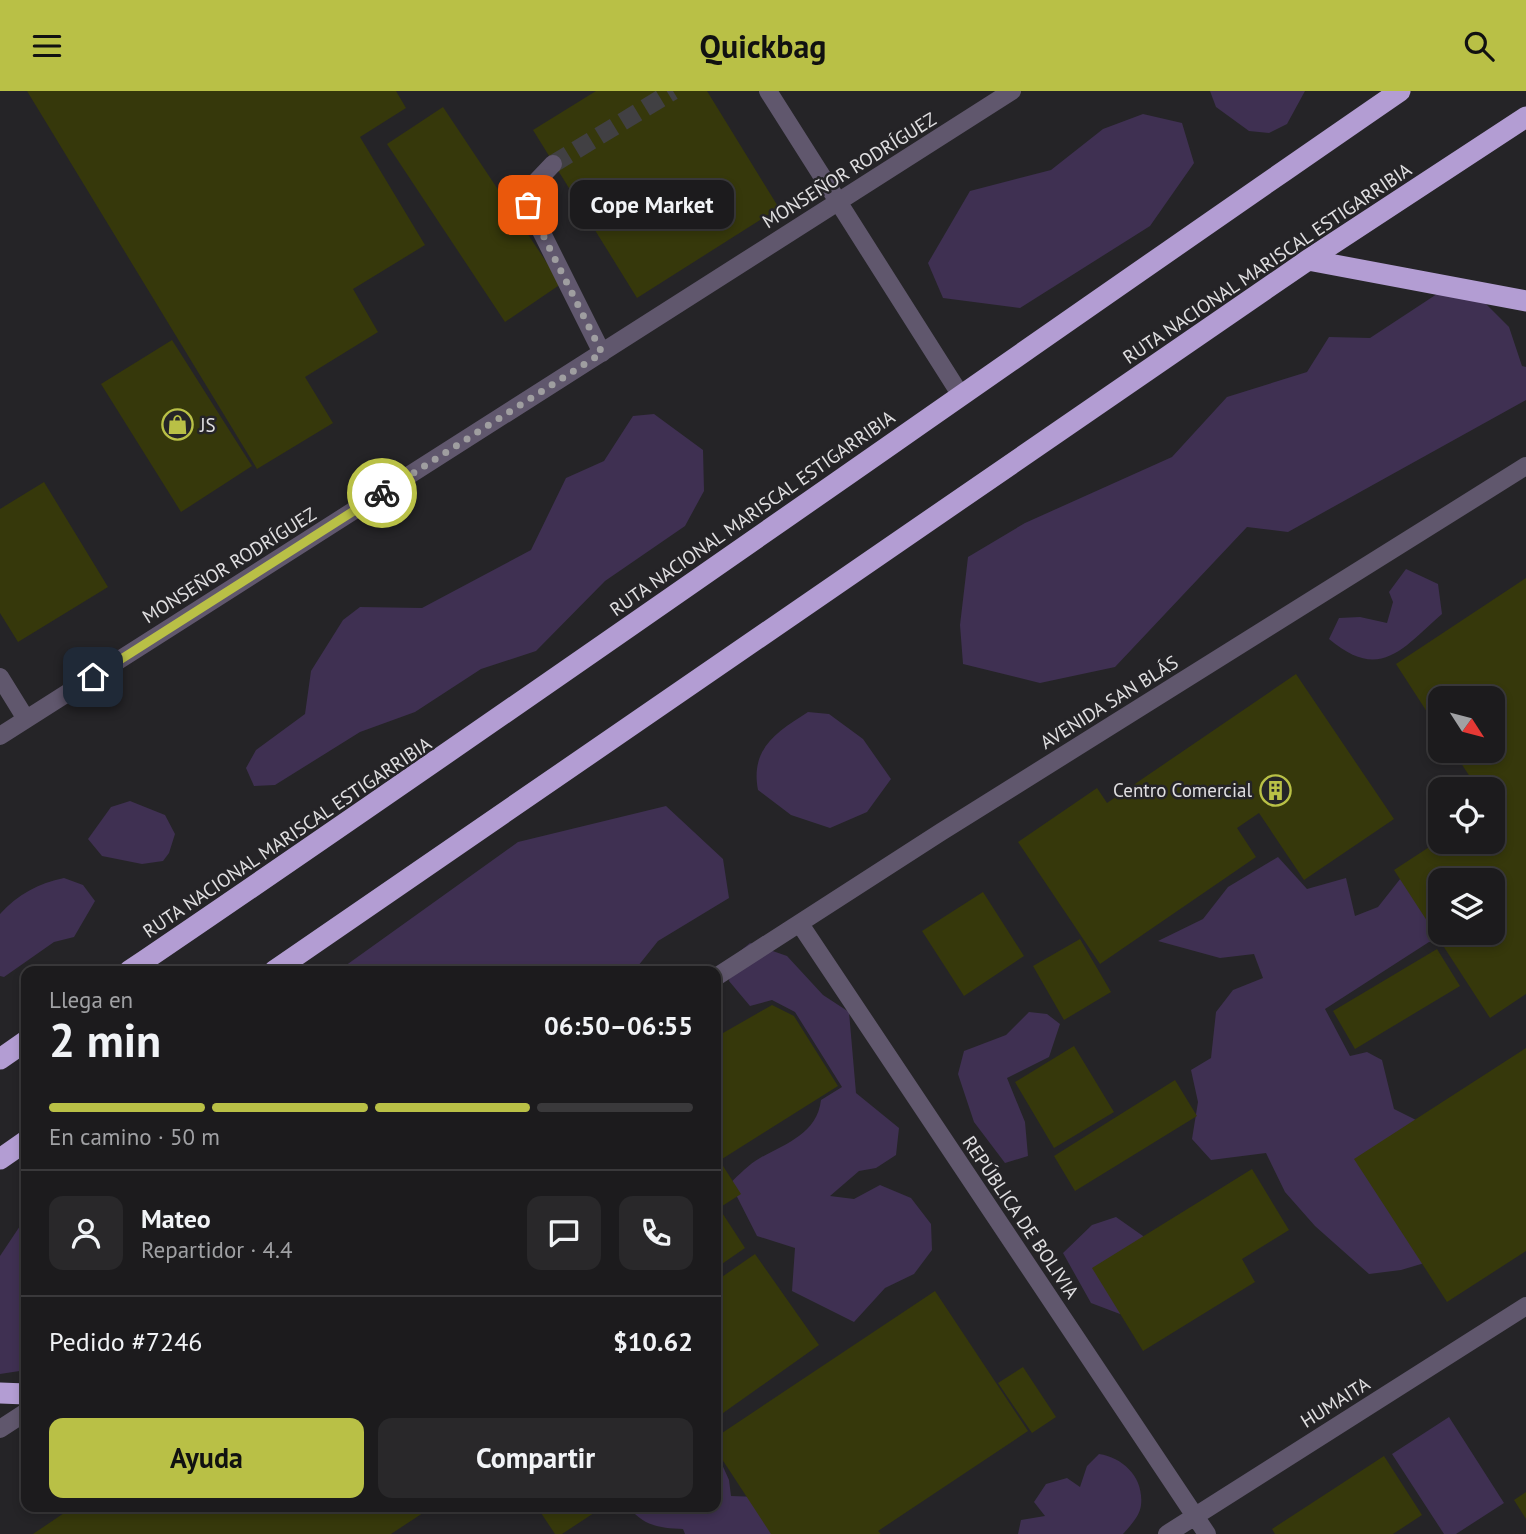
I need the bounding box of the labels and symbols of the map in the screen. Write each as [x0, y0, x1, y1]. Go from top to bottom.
street label: MONSEÑOR RODRÍGUEZ [758, 107, 940, 233]
street label: RUTA NACIONAL MARISCAL ESTIGARRIBIA [1118, 157, 1416, 369]
pin [498, 175, 558, 235]
callout: Cope Market [570, 181, 734, 229]
street label: RUTA NACIONAL MARISCAL ESTIGARRIBIA [605, 405, 899, 621]
shop icon: JS [160, 408, 194, 442]
place label: JS [199, 413, 216, 437]
courier [347, 458, 417, 528]
street label: MONSEÑOR RODRÍGUEZ [138, 502, 320, 628]
pin [63, 647, 123, 707]
street label: AVENIDA SAN BLÁS [1036, 650, 1182, 754]
north arrow [1428, 686, 1505, 763]
street label: RUTA NACIONAL MARISCAL ESTIGARRIBIA [138, 731, 436, 943]
building icon: Centro Comercial [1258, 773, 1292, 807]
place label: Centro Comercial [1113, 778, 1252, 802]
street label: REPÚBLICA DE BOLIVIA [958, 1131, 1084, 1303]
street label: HUMAITA [1296, 1371, 1374, 1433]

